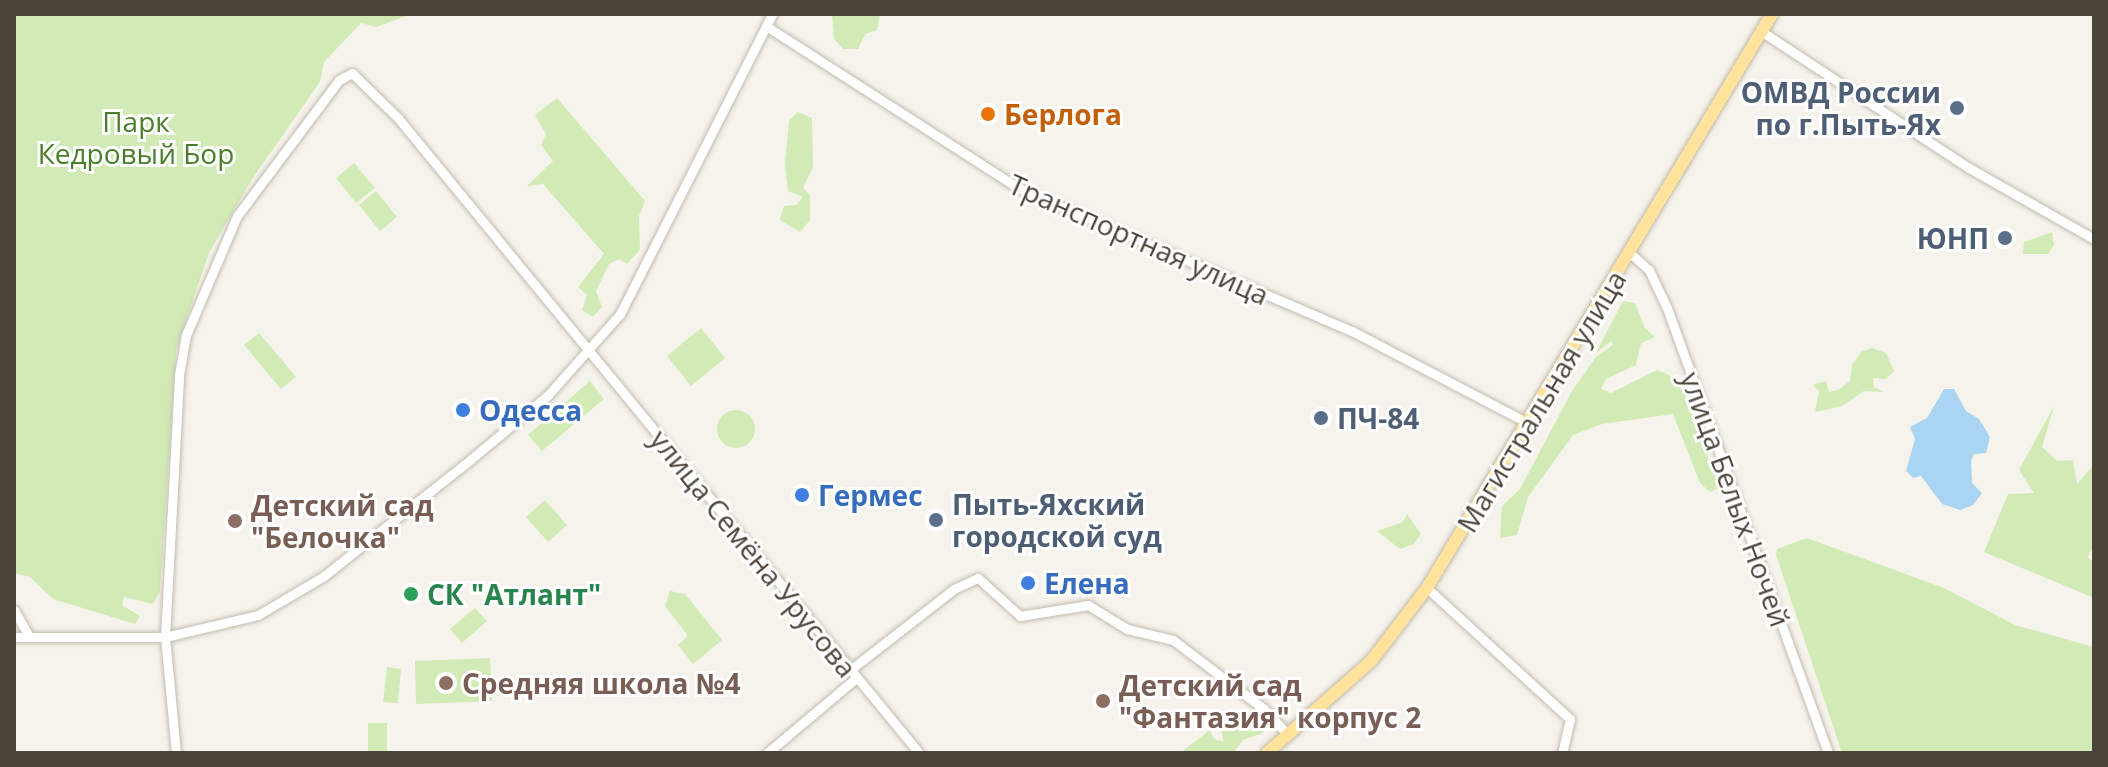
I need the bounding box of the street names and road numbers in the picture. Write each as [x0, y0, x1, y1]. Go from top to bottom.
street label: Транспортная улица [1004, 167, 1274, 311]
street label: Магистральная улица [1449, 264, 1633, 538]
street label: улица Белых Ночей [1674, 367, 1798, 631]
street label: улица Семёна Урусова [644, 422, 864, 684]

